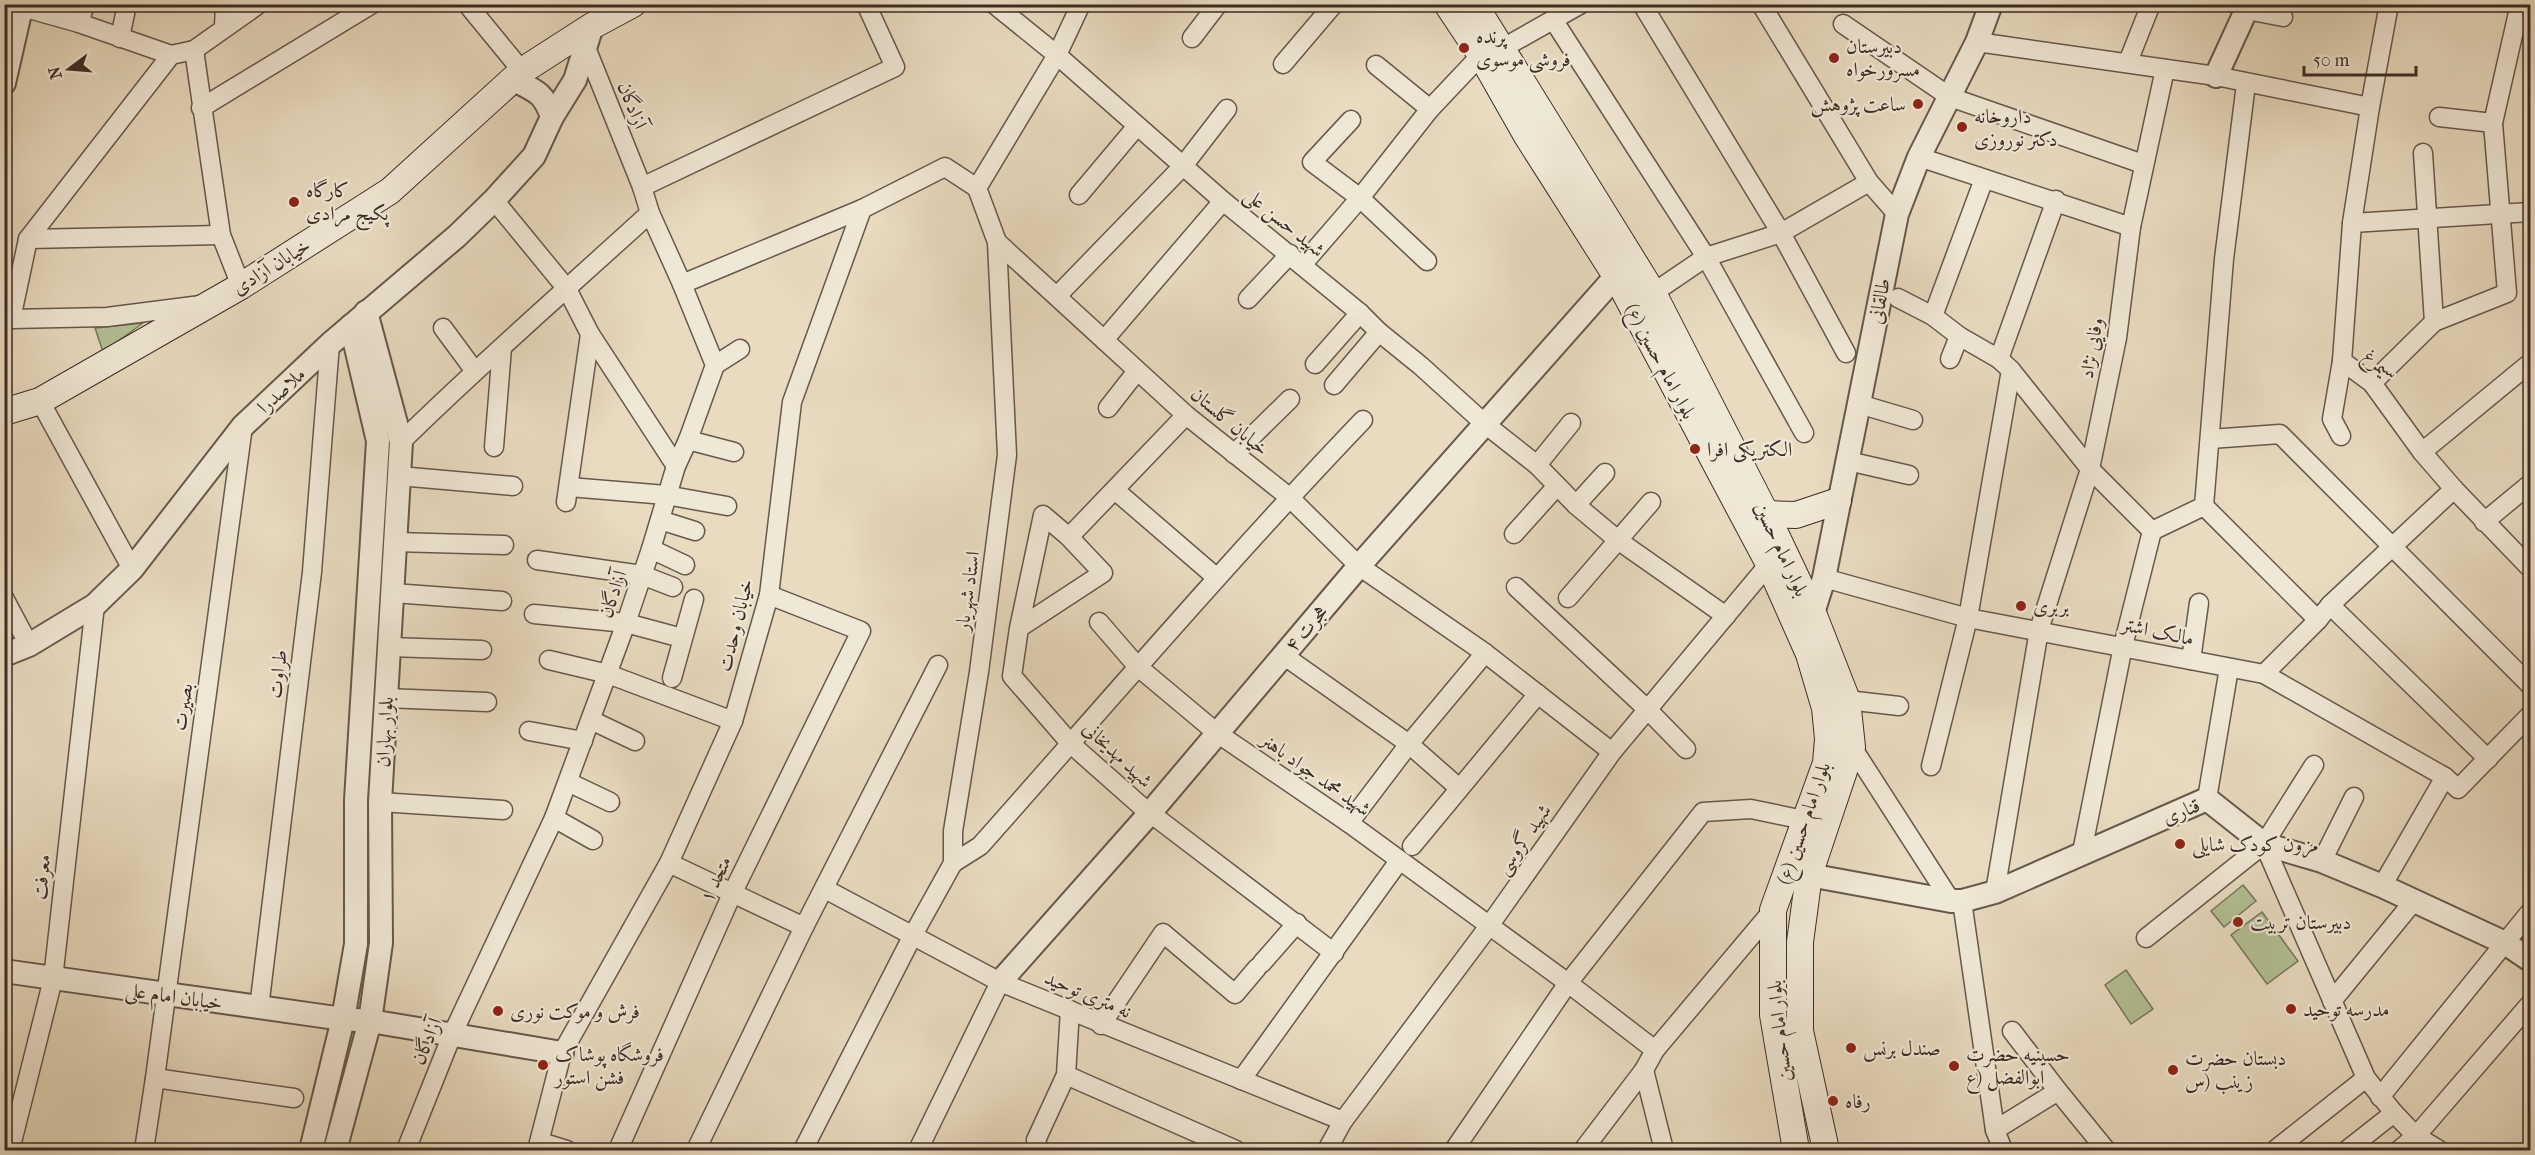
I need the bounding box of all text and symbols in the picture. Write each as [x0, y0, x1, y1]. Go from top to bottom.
place label: پرنده فروشی موسوی [1476, 25, 1571, 74]
place label: دبیرستان مسرورخواه [1846, 35, 1920, 83]
north arrow [39, 39, 99, 99]
scale bar [2304, 39, 2416, 77]
marker: پرنده فروشی موسوی [1457, 41, 1471, 55]
text: 50 m [2313, 50, 2350, 71]
marker: دبیرستان مسرورخواه [1827, 51, 1841, 65]
text: N [44, 64, 66, 81]
street label: آزادگان [613, 78, 654, 135]
place label: ساعت پژوهش [1810, 93, 1906, 118]
marker: ساعت پژوهش [1911, 97, 1925, 111]
place label: داروخانه دکتر نوروزی [1974, 105, 2058, 152]
marker: داروخانه دکتر نوروزی [1955, 120, 1969, 134]
place label: کارگاه پکیج مرادی [306, 178, 390, 231]
street label: شهید حسن علی [1238, 183, 1330, 264]
marker: کارگاه پکیج مرادی [287, 195, 301, 209]
street label: خیابان آزادی [227, 233, 315, 299]
street label: طالقانی [1864, 276, 1895, 326]
street label: بلوار امام حسین (ع) [1615, 299, 1701, 426]
street label: وفایی نژاد [2075, 316, 2110, 381]
street label: سیمرغ [2354, 344, 2401, 391]
street label: ملاصدرا [253, 362, 310, 418]
street label: خیابان گلستان [1186, 381, 1274, 461]
place label: الکتریکی افرا [1707, 438, 1792, 463]
marker: الکتریکی افرا [1688, 442, 1702, 456]
street label: بلوار امام حسین [1744, 498, 1813, 603]
street label: استاد شهریار [950, 550, 985, 634]
street label: آزادگان [593, 565, 632, 621]
street label: خیابان وحدت [713, 576, 758, 674]
place label: بربری [2033, 595, 2069, 618]
marker: بربری [2014, 599, 2028, 613]
street label: هجرت ۴ [1280, 600, 1334, 657]
street label: مالک اشتر [2118, 612, 2196, 650]
street label: طراوت [263, 648, 293, 700]
street label: بصیرت [168, 682, 197, 732]
street label: بلوار بهاران [371, 696, 399, 768]
street label: شهید مهدیخانی [1077, 716, 1157, 793]
street label: شهید محمد جواد باهنر [1254, 727, 1375, 822]
street label: بلوار امام حسین (ع) [1772, 759, 1841, 889]
street label: قناری [2159, 794, 2203, 829]
street label: شهید گروسی [1489, 798, 1559, 881]
place label: مزون کودک شایلی [2192, 833, 2319, 859]
marker: مزون کودک شایلی [2173, 837, 2187, 851]
street label: متحد ۱ [695, 852, 736, 906]
street label: معرفت [28, 853, 56, 901]
place label: دبیرستان تربیت [2250, 911, 2351, 934]
marker: دبیرستان تربیت [2231, 915, 2245, 929]
street label: نه متری توحید [1041, 966, 1135, 1024]
street label: خیابان امام علی [123, 978, 224, 1021]
street label: بلوار امام حسین [1763, 979, 1802, 1083]
place label: مدرسه توحید [2303, 998, 2390, 1022]
place label: فرش و موکت نوری [510, 1000, 640, 1024]
marker: مدرسه توحید [2284, 1002, 2298, 1016]
marker: فرش و موکت نوری [491, 1004, 505, 1018]
street label: آزادگان [405, 1011, 448, 1068]
place label: صندل برنس [1863, 1037, 1941, 1062]
place label: فروشگاه پوشاک فشن استور [553, 1041, 664, 1091]
marker: صندل برنس [1844, 1041, 1858, 1055]
place label: حسینیه حضرت ابوالفضل (ع [1966, 1043, 2070, 1095]
place label: دبستان حضرت زینب (س [2185, 1047, 2286, 1095]
marker: فروشگاه پوشاک فشن استور [536, 1058, 550, 1072]
marker: حسینیه حضرت ابوالفضل (ع [1947, 1059, 1961, 1073]
marker: دبستان حضرت زینب (س [2166, 1063, 2180, 1077]
place label: رفاه [1845, 1090, 1871, 1113]
marker: رفاه [1826, 1094, 1840, 1108]

